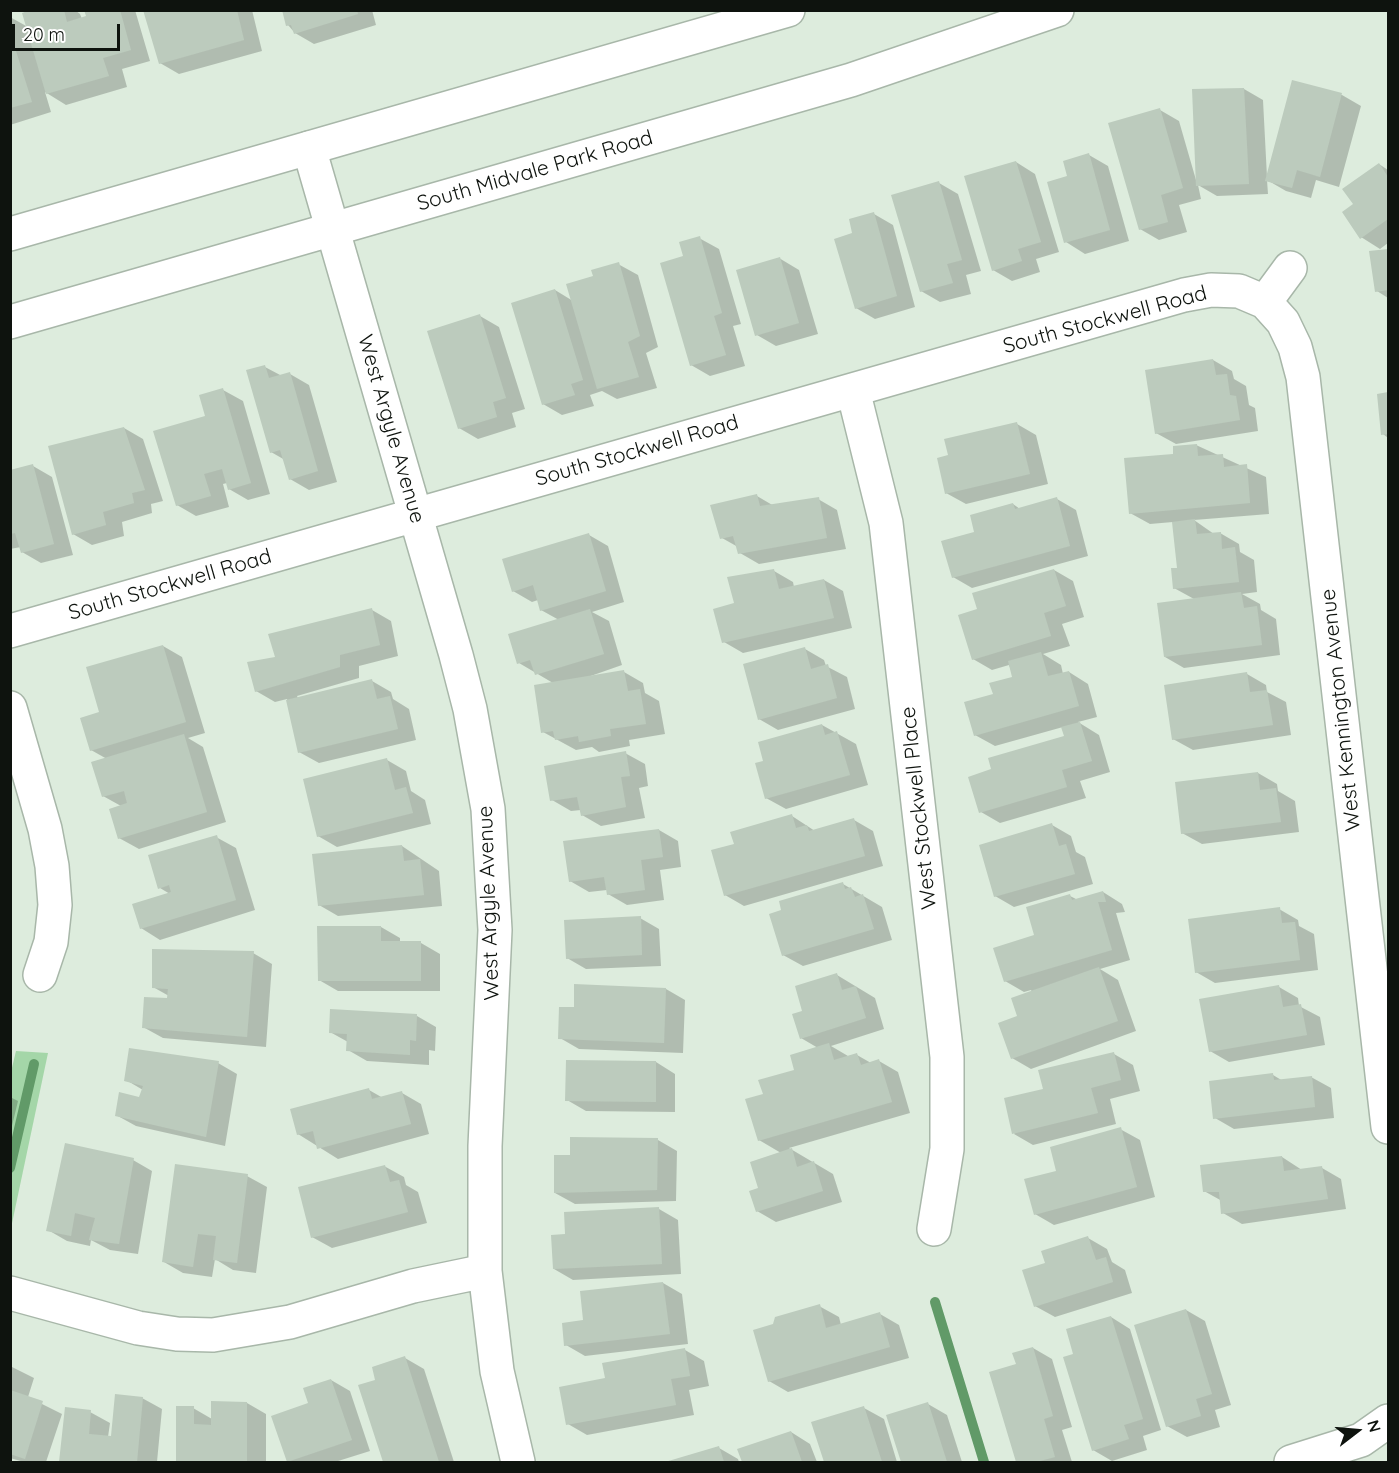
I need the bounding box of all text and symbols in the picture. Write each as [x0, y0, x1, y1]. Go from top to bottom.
scale bar [15, 12, 123, 50]
text: 20 m [23, 23, 65, 46]
street label: South Midvale Park Road [414, 125, 656, 217]
street label: South Stockwell Road [1000, 281, 1210, 359]
street label: West Argyle Avenue [352, 332, 430, 526]
street label: South Stockwell Road [533, 410, 741, 492]
street label: South Stockwell Road [66, 544, 274, 626]
street label: West Kennington Avenue [1316, 588, 1366, 832]
street label: West Stockwell Place [896, 705, 942, 911]
street label: West Argyle Avenue [473, 805, 505, 1001]
north arrow [1327, 1401, 1387, 1461]
text: N [1363, 1418, 1386, 1434]

